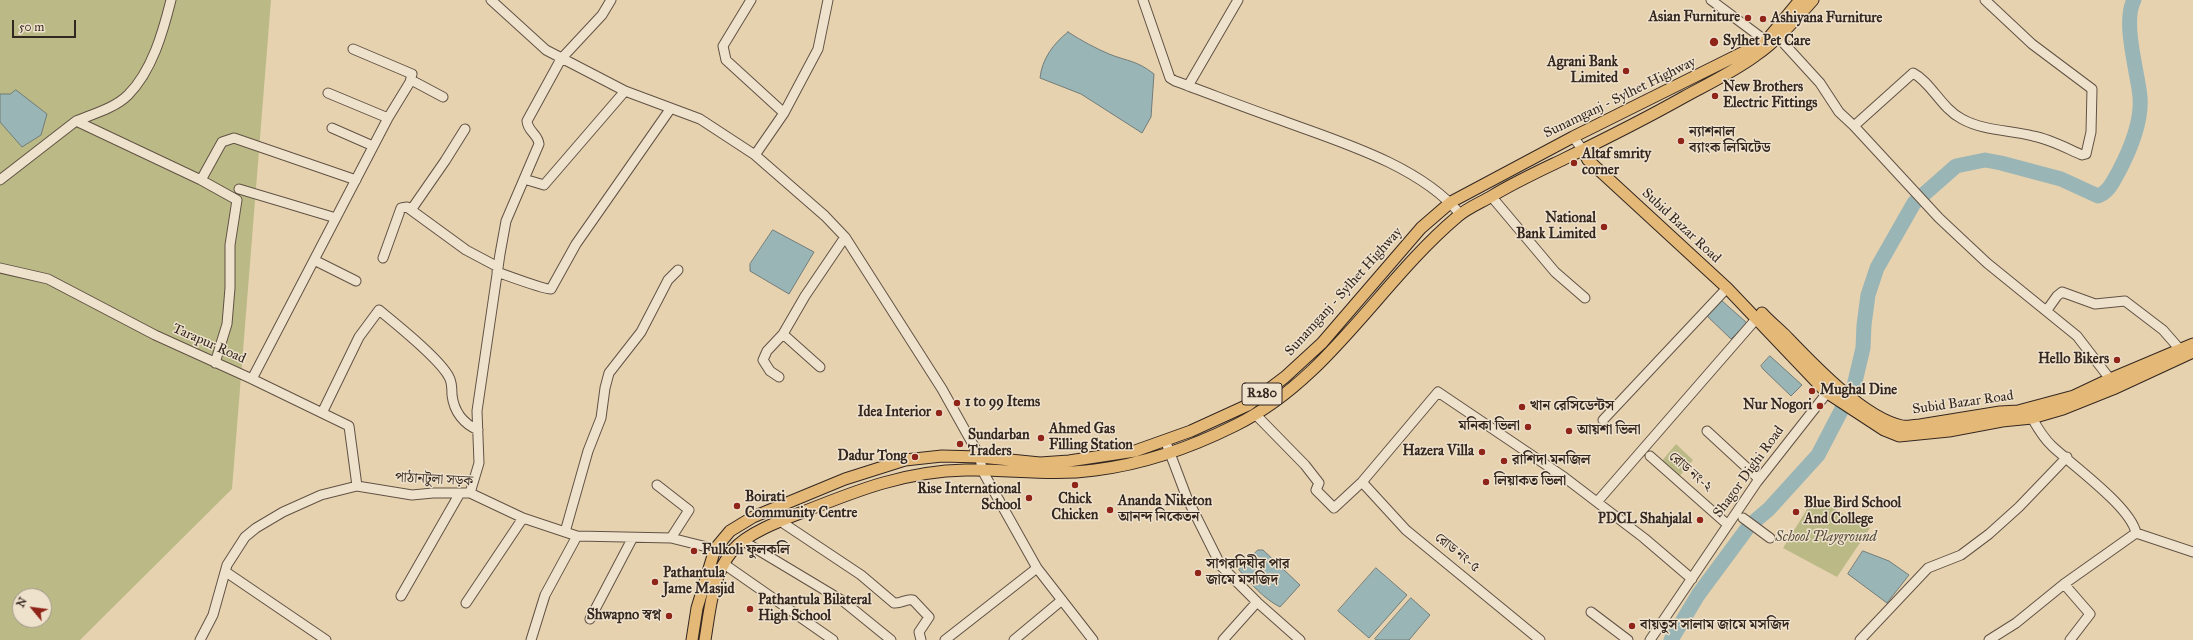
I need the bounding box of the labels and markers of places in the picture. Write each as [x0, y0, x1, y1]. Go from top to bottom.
place label: Asian Furniture [1649, 10, 1740, 26]
place label: Ashiyana Furniture [1771, 11, 1882, 27]
marker: Asian Furniture [1743, 13, 1753, 23]
marker: Ashiyana Furniture [1758, 14, 1768, 24]
place label: Sylhet Pet Care [1723, 34, 1811, 50]
marker: Sylhet Pet Care [1708, 36, 1720, 48]
place label: Agrani Bank Limited [1547, 55, 1618, 88]
marker: Agrani Bank Limited [1621, 66, 1631, 76]
place label: New Brothers Electric Fittings [1723, 80, 1817, 112]
marker: New Brothers Electric Fittings [1710, 91, 1720, 101]
place label: ন্যাশনাল ব্যাংক লিমিটেড [1689, 125, 1770, 158]
marker: ন্যাশনাল ব্যাংক লিমিটেড [1676, 136, 1686, 146]
place label: Altaf smrity corner [1582, 147, 1651, 180]
marker: Altaf smrity corner [1569, 158, 1579, 168]
place label: National Bank Limited [1516, 211, 1596, 244]
marker: National Bank Limited [1599, 222, 1609, 232]
place label: Hello Bikers [2038, 352, 2109, 368]
marker: Hello Bikers [2112, 355, 2122, 365]
place label: Mughal Dine [1820, 383, 1897, 399]
marker: Mughal Dine [1807, 386, 1817, 396]
place label: 1 to 99 Items [965, 395, 1040, 411]
marker: 1 to 99 Items [952, 398, 962, 408]
place label: Nur Nogori [1743, 398, 1812, 414]
place label: খান রেসিডেন্টস [1530, 399, 1614, 415]
marker: Nur Nogori [1815, 401, 1825, 411]
marker: খান রেসিডেন্টস [1517, 402, 1527, 412]
place label: Idea Interior [858, 405, 931, 421]
marker: Idea Interior [934, 408, 944, 418]
place label: মনিকা ভিলা [1459, 419, 1520, 435]
place label: Ahmed Gas Filling Station [1049, 422, 1133, 454]
marker: মনিকা ভিলা [1523, 422, 1533, 432]
place label: আয়শা ভিলা [1577, 423, 1641, 439]
marker: আয়শা ভিলা [1564, 426, 1574, 436]
place label: Sundarban Traders [968, 428, 1030, 460]
marker: Ahmed Gas Filling Station [1036, 433, 1046, 443]
marker: Sundarban Traders [955, 439, 965, 449]
place label: Hazera Villa [1402, 444, 1474, 460]
marker: Hazera Villa [1477, 447, 1487, 457]
place label: Dadur Tong [838, 449, 907, 465]
marker: Dadur Tong [910, 452, 920, 462]
place label: রাশিদা মনজিল [1512, 453, 1591, 469]
marker: রাশিদা মনজিল [1499, 456, 1509, 466]
place label: লিয়াকত ভিলা [1494, 474, 1566, 490]
marker: লিয়াকত ভিলা [1481, 477, 1491, 487]
marker: Chick Chicken [1070, 480, 1080, 490]
place label: Rise International School [917, 482, 1021, 514]
place label: Boirati Community Centre [745, 490, 857, 522]
place label: Chick Chicken [1052, 492, 1098, 524]
marker: Rise International School [1024, 493, 1034, 503]
place label: Ananda Niketon আনন্দ নিকেতন [1118, 494, 1212, 526]
place label: Blue Bird School And College [1804, 496, 1901, 528]
marker: Boirati Community Centre [732, 501, 742, 511]
marker: Ananda Niketon আনন্দ নিকেতন [1105, 505, 1115, 515]
marker: Blue Bird School And College [1791, 507, 1801, 517]
place label: PDCL Shahjalal [1598, 512, 1692, 528]
marker: PDCL Shahjalal [1695, 515, 1705, 525]
place label: Fulkoli ফুলকলি [702, 543, 790, 559]
marker: Fulkoli ফুলকলি [689, 546, 699, 556]
place label: সাগরদিঘীর পার জামে মসজিদ [1206, 557, 1290, 590]
place label: Pathantula Jame Masjid [663, 566, 734, 598]
marker: সাগরদিঘীর পার জামে মসজিদ [1193, 568, 1203, 578]
marker: Pathantula Jame Masjid [650, 577, 660, 587]
place label: Pathantula Bilateral High School [758, 593, 871, 626]
marker: Pathantula Bilateral High School [745, 604, 755, 614]
place label: Shwapno স্বপ্ন [587, 608, 661, 624]
marker: Shwapno স্বপ্ন [664, 611, 674, 621]
place label: বায়তুস সালাম জামে মসজিদ [1640, 618, 1789, 634]
marker: বায়তুস সালাম জামে মসজিদ [1627, 621, 1637, 631]

